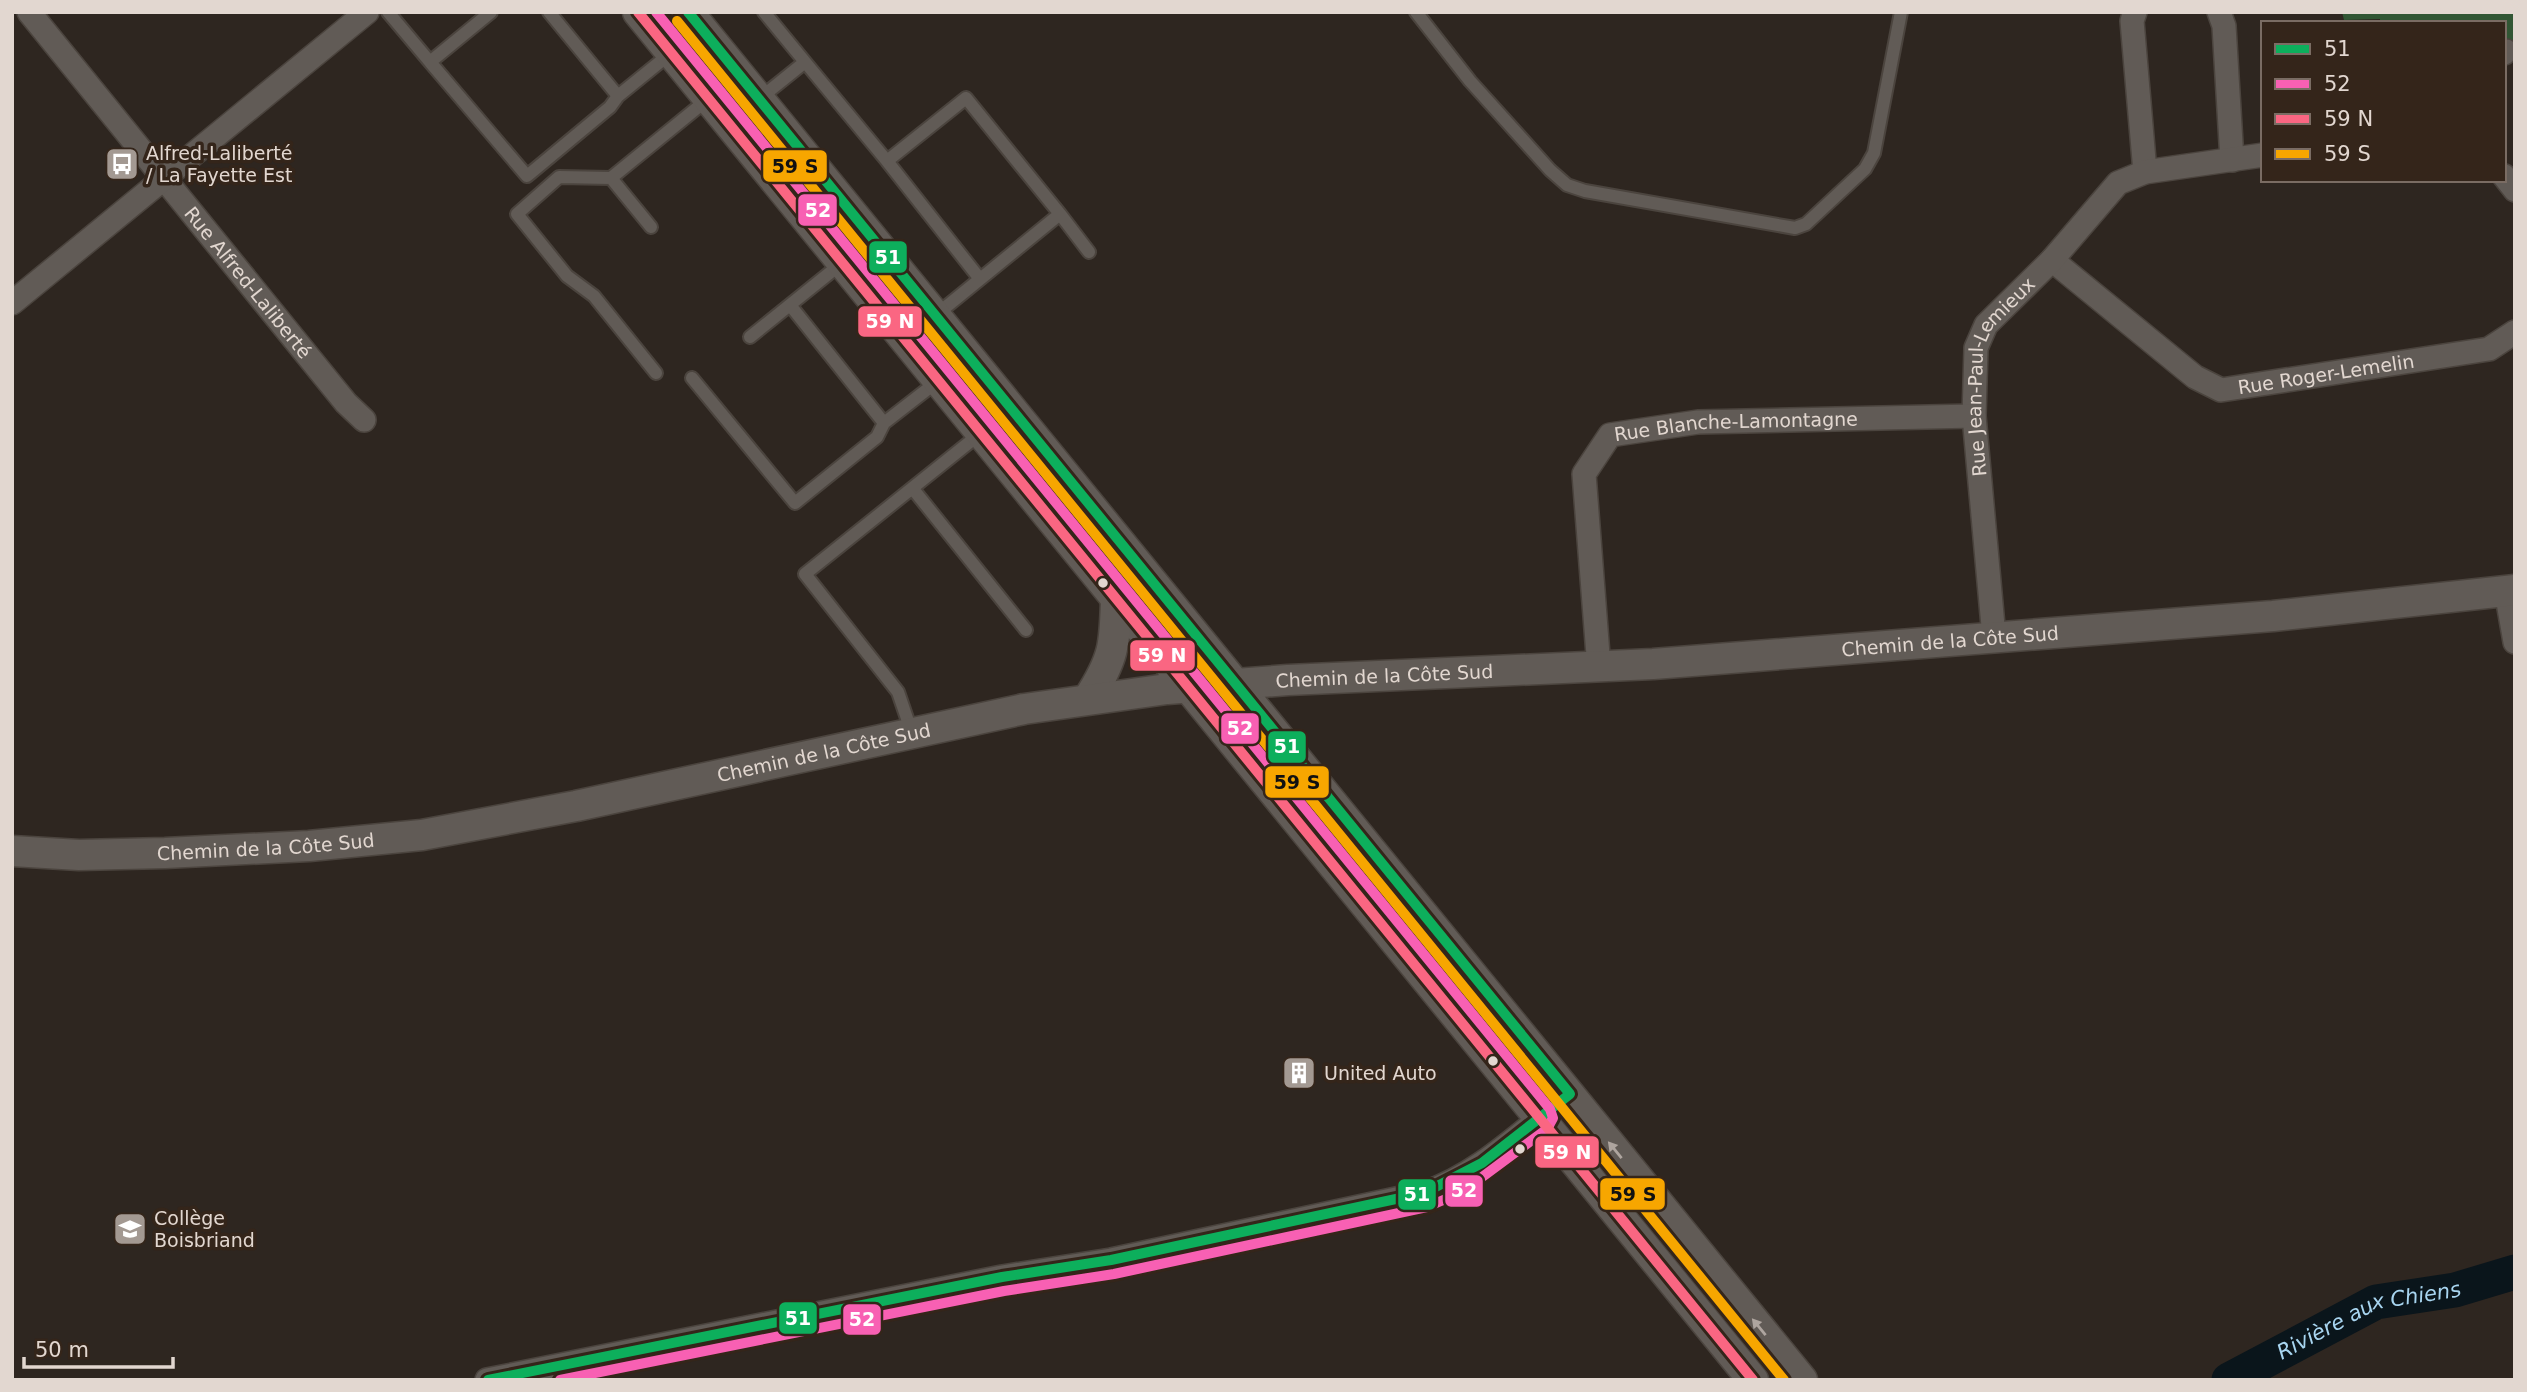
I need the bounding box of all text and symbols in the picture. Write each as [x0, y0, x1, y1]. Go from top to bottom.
legend [2261, 21, 2506, 182]
text: 51 [2324, 37, 2351, 61]
text: 52 [2324, 72, 2351, 96]
text: 59 N [2324, 107, 2373, 131]
place label: Alfred-Laliberté / La Fayette Est [146, 142, 292, 186]
text: 59 S [2324, 142, 2371, 166]
bus stop icon: Alfred-Laliberté / La Fayette Est [103, 145, 141, 183]
line badge: 59 S [762, 149, 828, 183]
text: 59 S [772, 155, 818, 177]
line badge: 52 [797, 193, 838, 227]
text: 52 [805, 199, 831, 221]
street label: Rue Alfred-Laliberté [180, 202, 316, 363]
line badge: 51 [868, 240, 908, 274]
text: 51 [875, 246, 901, 268]
street label: Rue Jean-Paul-Lemieux [1963, 273, 2039, 477]
line badge: 59 N [857, 305, 923, 338]
text: 59 N [866, 310, 914, 332]
street label: Rue Roger-Lemelin [2236, 350, 2416, 398]
street label: Rue Blanche-Lamontagne [1613, 408, 1858, 445]
unlabelled marker [1096, 576, 1110, 590]
street label: Chemin de la Côte Sud [1841, 622, 2060, 660]
line badge: 59 N [1129, 639, 1196, 672]
text: 59 N [1138, 644, 1186, 666]
street label: Chemin de la Côte Sud [1275, 660, 1494, 692]
line badge: 52 [1220, 712, 1260, 745]
text: 52 [1227, 717, 1253, 739]
street label: Chemin de la Côte Sud [715, 719, 933, 786]
line badge: 51 [1267, 730, 1307, 764]
text: 51 [1274, 735, 1300, 757]
line badge: 59 S [1264, 765, 1330, 799]
text: 59 S [1274, 771, 1320, 793]
street label: Chemin de la Côte Sud [157, 829, 375, 864]
building icon: United Auto [1280, 1054, 1318, 1092]
unlabelled marker [1486, 1054, 1500, 1068]
place label: United Auto [1324, 1062, 1437, 1084]
line badge: 59 N [1534, 1135, 1600, 1169]
text: 59 N [1543, 1141, 1591, 1163]
unlabelled marker [1513, 1142, 1527, 1156]
one-way arrow [1608, 1142, 1623, 1160]
line badge: 52 [1444, 1174, 1484, 1208]
line badge: 59 S [1599, 1177, 1666, 1211]
line badge: 51 [1397, 1178, 1437, 1211]
text: 52 [1451, 1179, 1477, 1201]
text: 51 [1404, 1183, 1430, 1205]
text: 59 S [1610, 1183, 1656, 1205]
place label: Collège Boisbriand [154, 1207, 255, 1251]
school or university icon: Collège Boisbriand [111, 1210, 149, 1248]
water label: Rivière aux Chiens [2273, 1277, 2464, 1364]
line badge: 51 [778, 1301, 818, 1335]
line badge: 52 [842, 1303, 882, 1336]
text: 51 [785, 1307, 811, 1329]
text: 52 [849, 1308, 875, 1330]
one-way arrow [1752, 1318, 1767, 1335]
scale bar [24, 1326, 173, 1370]
text: 50 m [35, 1338, 89, 1362]

